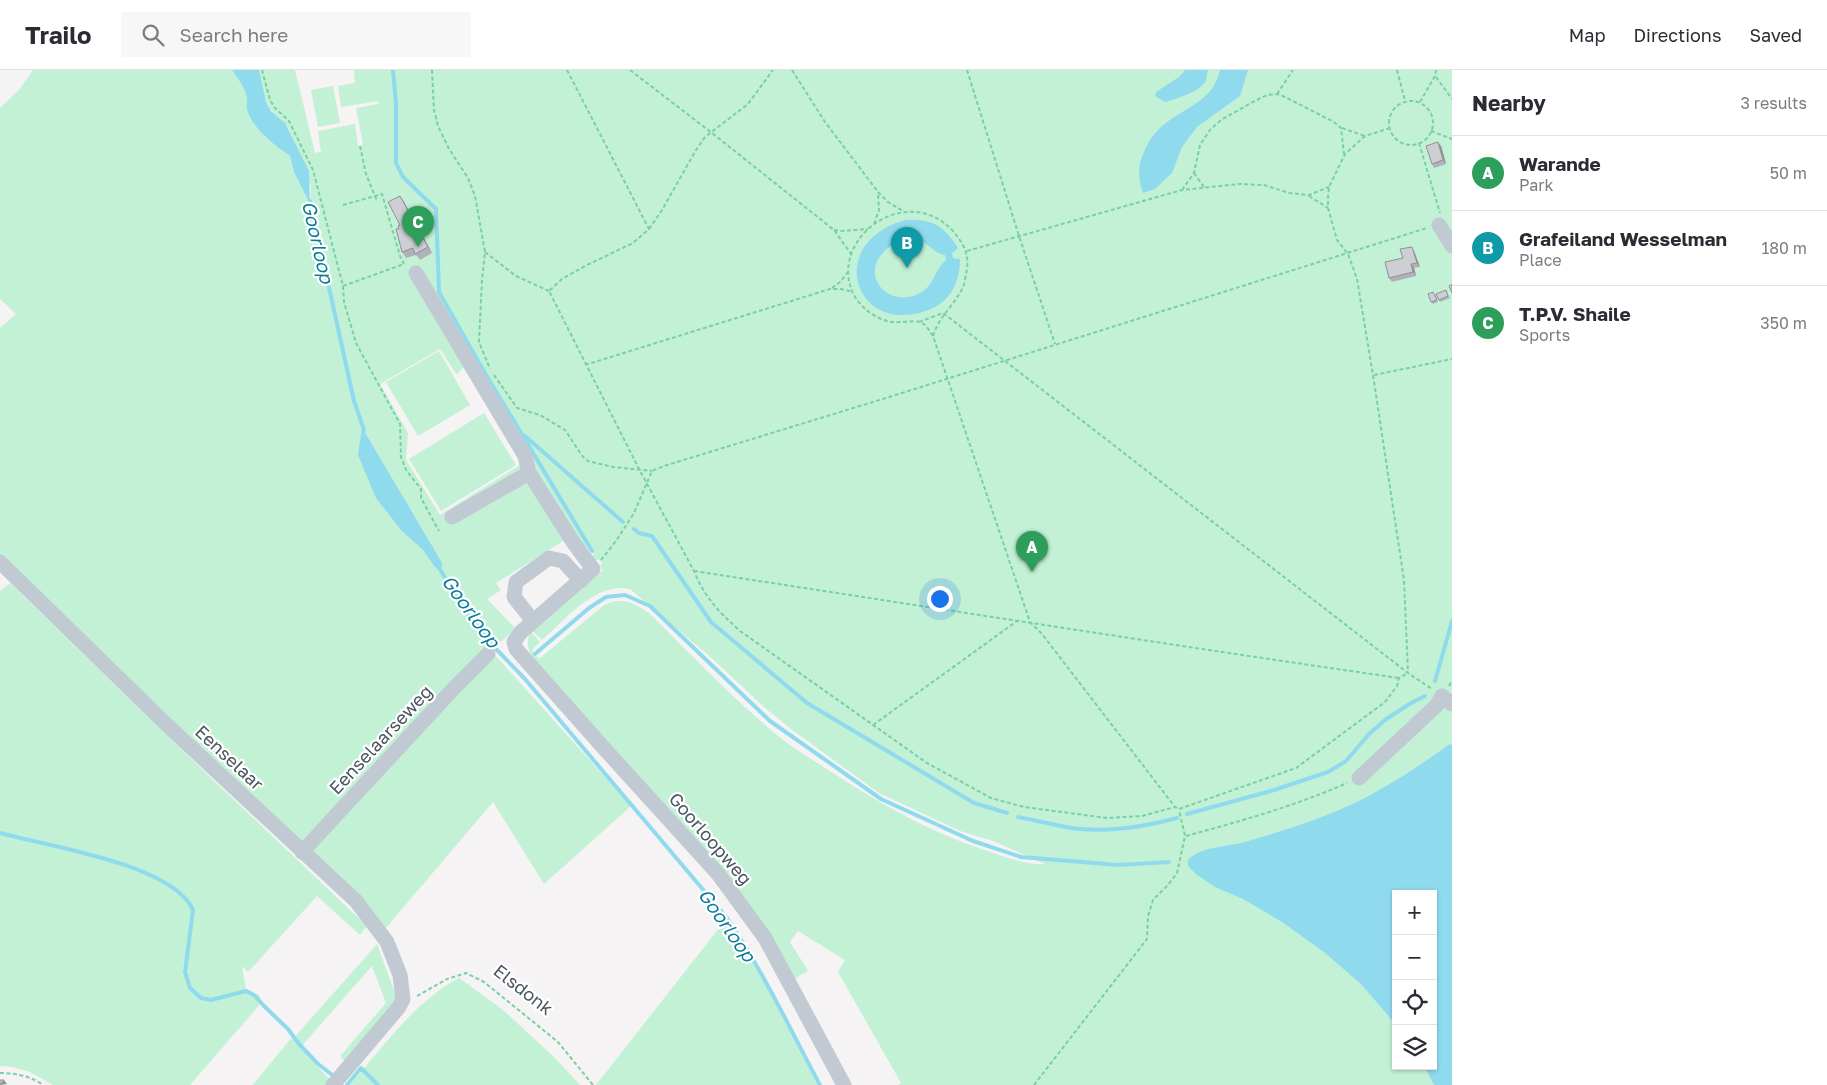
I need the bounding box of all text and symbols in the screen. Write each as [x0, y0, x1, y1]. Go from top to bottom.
search box [121, 12, 471, 57]
text: Trailo [25, 20, 91, 49]
icon: search [139, 21, 167, 49]
text: Search here [179, 23, 288, 46]
text: Map [1569, 24, 1605, 46]
text: Directions [1633, 24, 1721, 46]
text: Saved [1749, 24, 1802, 46]
text: Nearby [1472, 90, 1546, 116]
text: 3 results [1740, 93, 1807, 113]
text: Warande [1519, 152, 1601, 175]
text: A [1482, 163, 1494, 183]
text: 50 m [1770, 163, 1807, 183]
text: Park [1519, 175, 1554, 195]
water label: Goorloop [298, 198, 339, 287]
pin: C [402, 206, 434, 247]
pin: B [891, 227, 923, 268]
text: Grafeiland Wesselman [1519, 227, 1727, 250]
text: B [1482, 238, 1494, 258]
text: 180 m [1761, 238, 1807, 258]
text: Place [1519, 250, 1562, 270]
text: T.P.V. Shaile [1519, 302, 1631, 325]
text: C [1482, 313, 1494, 333]
text: 350 m [1760, 313, 1807, 333]
text: Sports [1519, 325, 1570, 345]
pin: A [1016, 531, 1048, 572]
water label: Goorloop [437, 570, 506, 652]
your location [927, 586, 953, 612]
street label: Eenselaarseweg [324, 680, 436, 798]
street label: Eenselaar [191, 720, 268, 794]
street label: Goorloopweg [665, 788, 757, 889]
water label: Goorloop [694, 884, 762, 967]
map controls [1392, 890, 1437, 1070]
button: + [1392, 890, 1437, 935]
button: − [1392, 935, 1437, 980]
street label: Elsdonk [490, 959, 558, 1019]
button: locate [1392, 980, 1437, 1025]
button: layers [1392, 1025, 1437, 1070]

